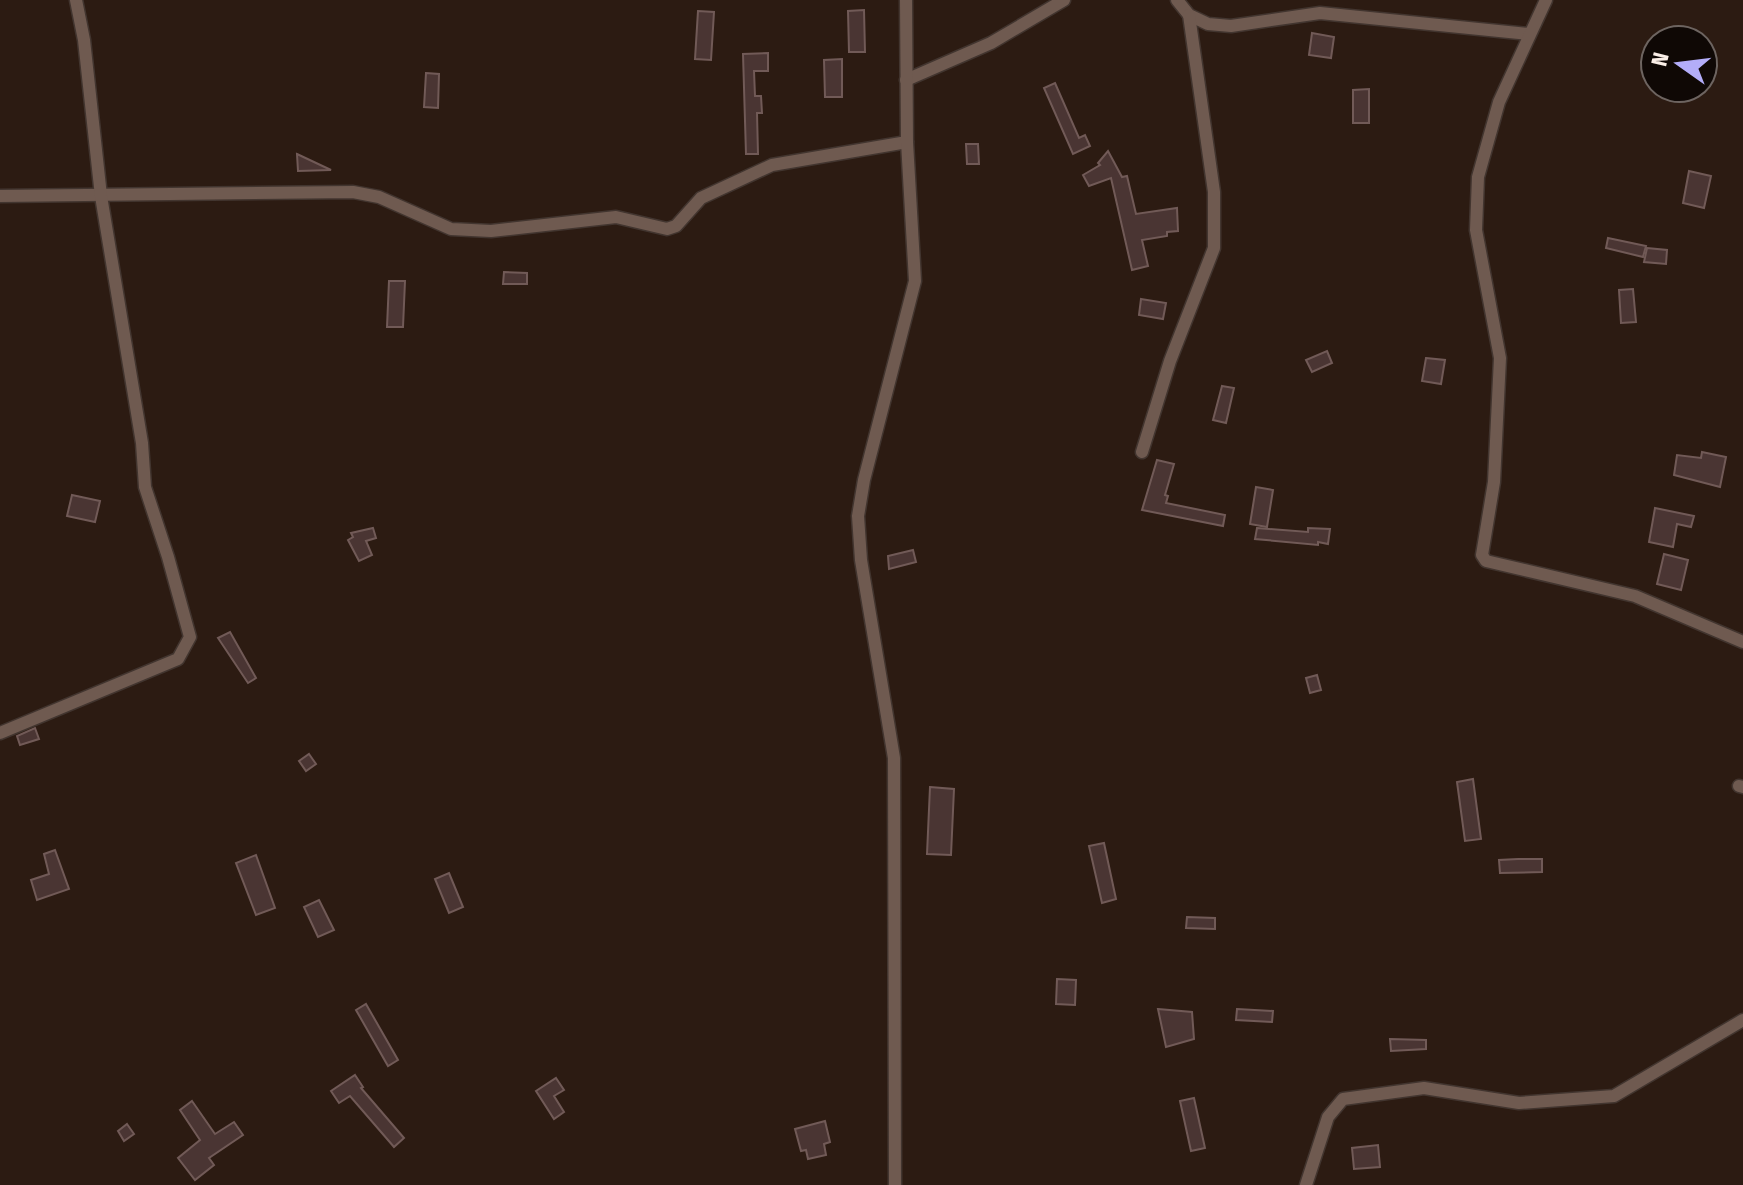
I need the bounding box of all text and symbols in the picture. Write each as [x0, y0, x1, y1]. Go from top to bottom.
north arrow [1639, 24, 1719, 104]
text: N [1645, 50, 1675, 69]

